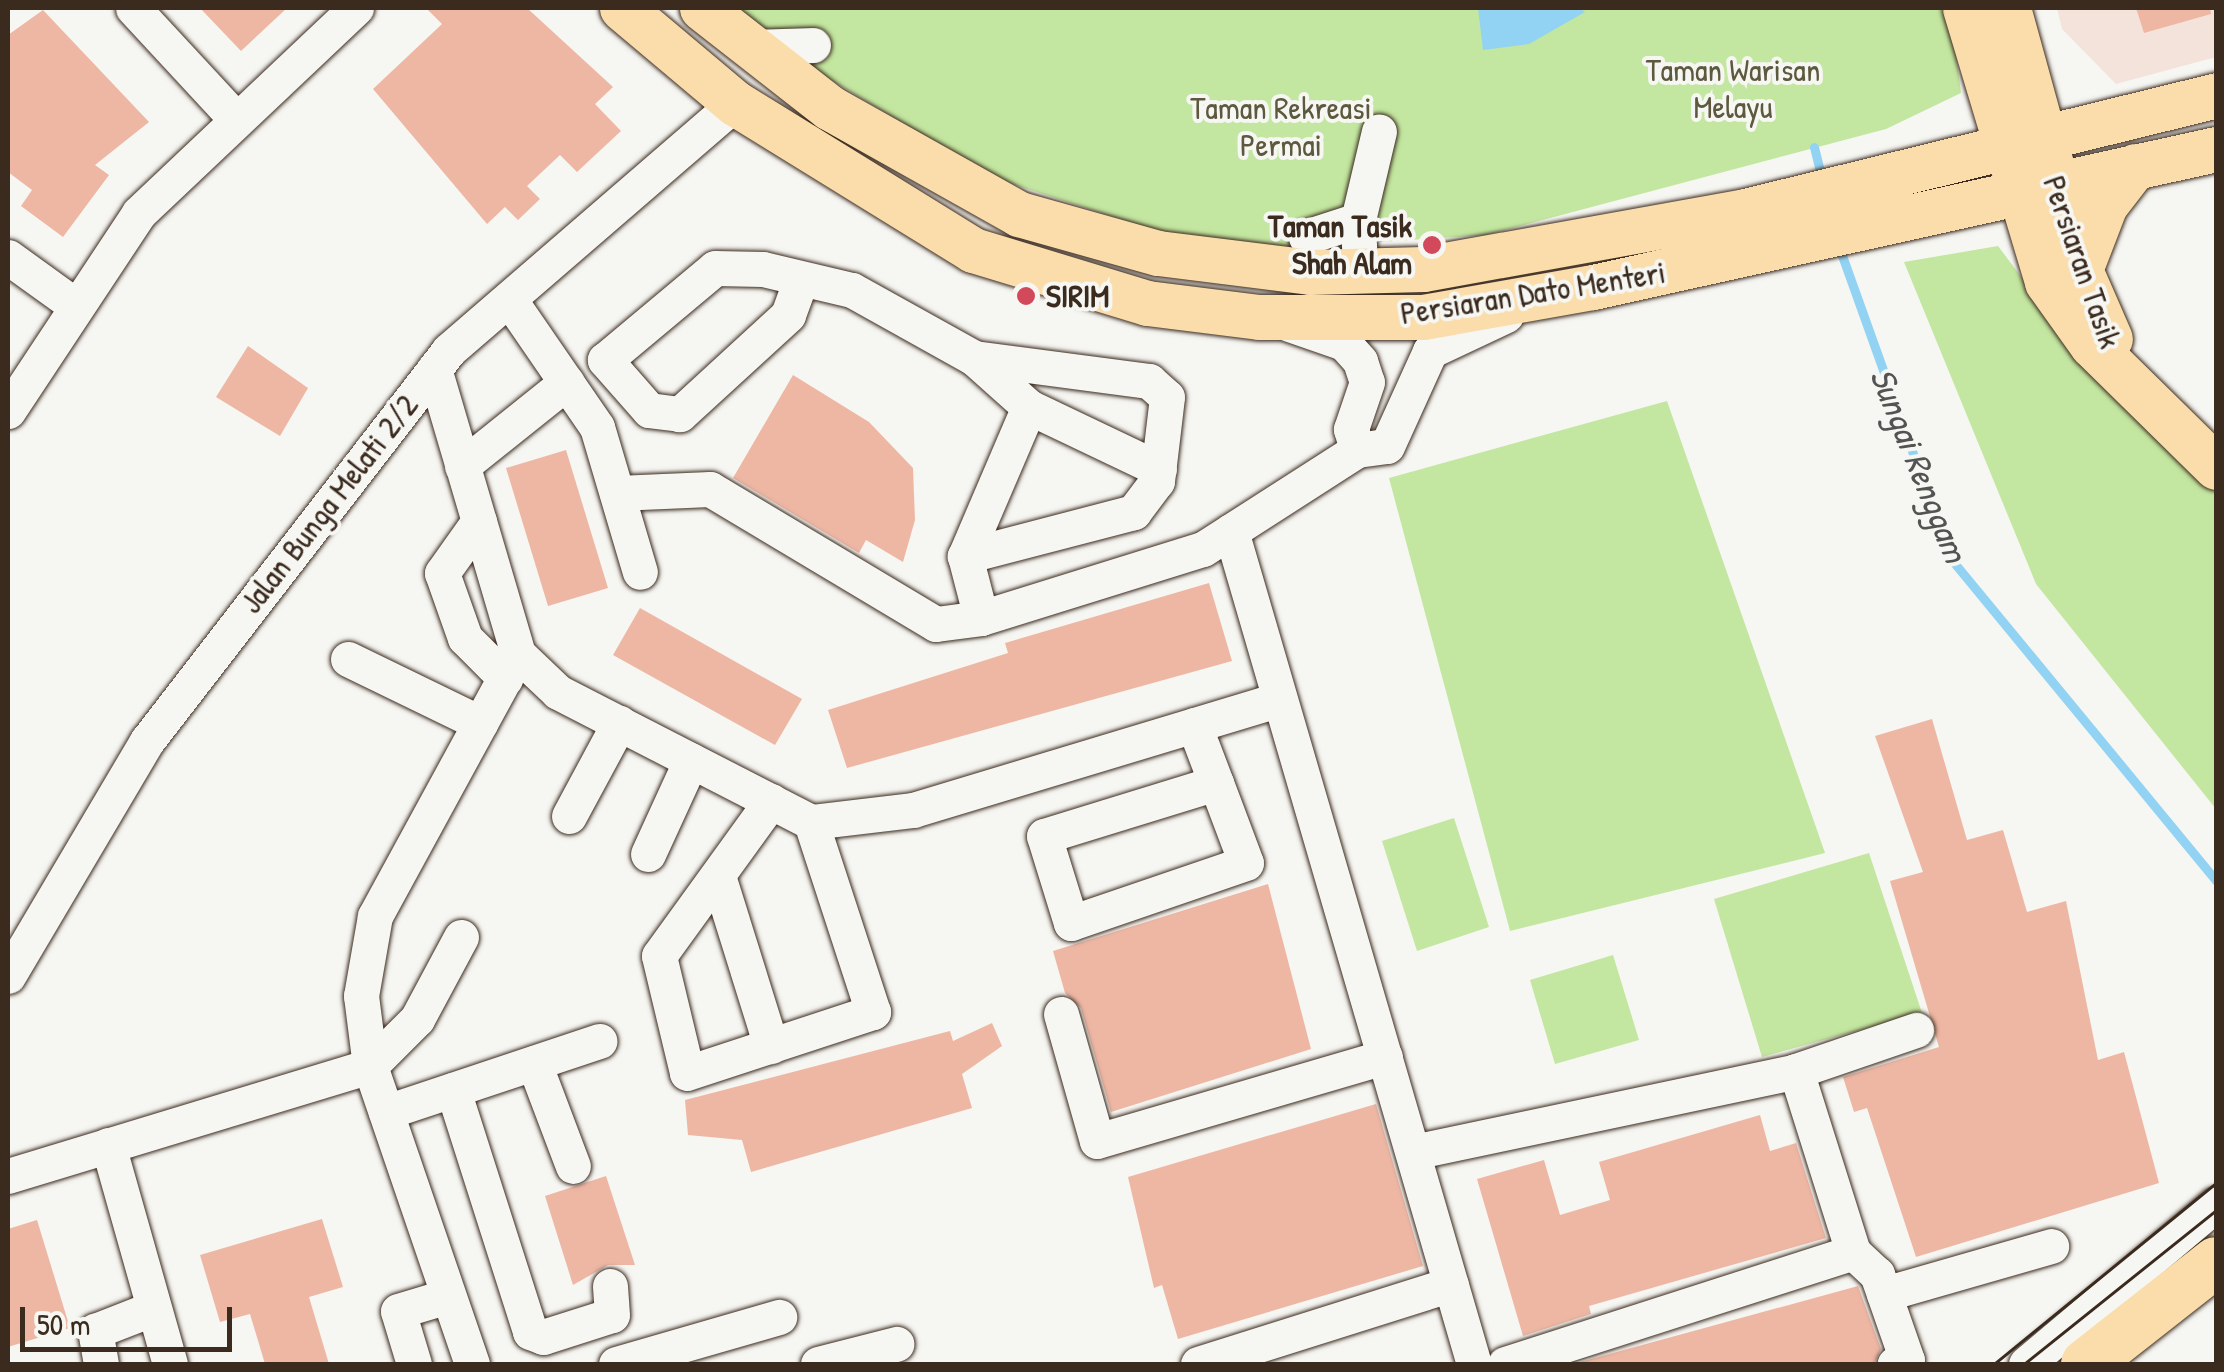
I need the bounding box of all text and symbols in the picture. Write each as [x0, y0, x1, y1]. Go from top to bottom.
park label: Taman Warisan Melayu [1646, 52, 1820, 127]
park label: Taman Rekreasi Permai [1190, 90, 1372, 165]
street label: Persiaran Tasik [2035, 171, 2129, 353]
place label: Taman Tasik Shah Alam [1268, 208, 1412, 283]
marker: Taman Tasik Shah Alam [1421, 234, 1443, 256]
street label: Persiaran Dato Menteri [1398, 253, 1668, 333]
place label: SIRIM [1046, 277, 1109, 315]
marker: SIRIM [1015, 285, 1037, 307]
water label: Sungai Renggam [1861, 362, 1977, 568]
street label: Jalan Bunga Melati 2/2 [232, 387, 426, 621]
scale bar [25, 1287, 238, 1349]
text: 50 m [37, 1304, 90, 1344]

